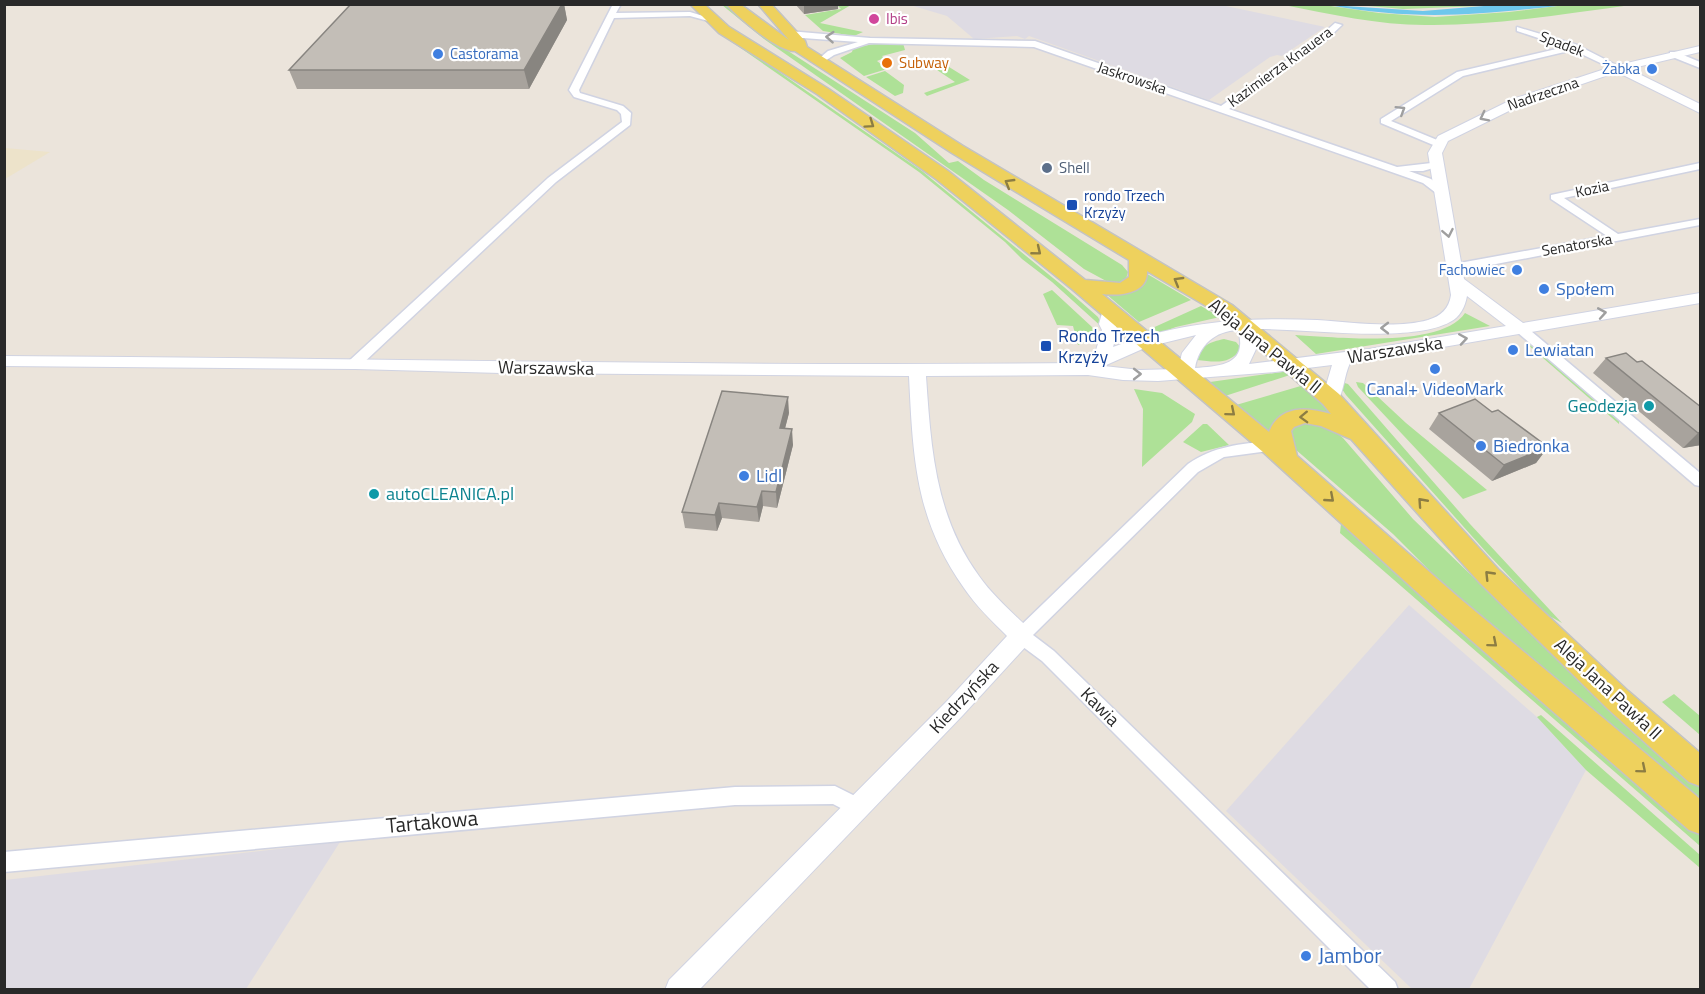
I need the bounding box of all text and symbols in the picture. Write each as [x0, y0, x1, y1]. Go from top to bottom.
place label: Ibis [886, 7, 908, 30]
marker: Ibis [867, 12, 881, 26]
street label: Kazimierza Knauera [1223, 20, 1337, 113]
street label: Spadek [1536, 25, 1588, 63]
one-way arrow [825, 30, 834, 43]
place label: Castorama [450, 42, 519, 65]
marker: Castorama [431, 47, 445, 61]
place label: Subway [899, 51, 949, 74]
street label: Jaskrowska [1094, 55, 1170, 100]
marker: Subway [880, 56, 894, 70]
place label: Żabka [1602, 57, 1640, 80]
marker: Żabka [1645, 62, 1659, 76]
street label: Nadrzeczna [1504, 70, 1582, 116]
one-way arrow [1395, 106, 1405, 118]
one-way arrow [1480, 110, 1491, 121]
one-way arrow [863, 117, 874, 128]
place label: Shell [1059, 156, 1090, 179]
marker: Shell [1040, 161, 1054, 175]
street label: Kozia [1573, 174, 1611, 203]
one-way arrow [1005, 178, 1015, 190]
place label: rondo Trzech Krzyży [1084, 184, 1165, 224]
marker: rondo Trzech Krzyży [1065, 198, 1079, 212]
street label: Senatorska [1540, 227, 1614, 262]
one-way arrow [1441, 228, 1454, 238]
one-way arrow [1030, 244, 1041, 255]
place label: Fachowiec [1439, 258, 1505, 281]
marker: Fachowiec [1510, 263, 1524, 277]
place label: Społem [1556, 275, 1614, 302]
one-way arrow [1173, 277, 1184, 288]
marker: Społem [1537, 282, 1551, 296]
street label: Aleja Jana Pawła II [1203, 292, 1328, 400]
one-way arrow [1597, 307, 1607, 320]
place label: Rondo Trzech Krzyży [1058, 322, 1160, 370]
one-way arrow [1381, 322, 1390, 334]
street label: Warszawska [1345, 329, 1444, 370]
one-way arrow [1459, 333, 1468, 345]
place label: Lewiatan [1525, 336, 1594, 363]
marker: Rondo Trzech Krzyży [1039, 339, 1053, 353]
marker: Lewiatan [1506, 343, 1520, 357]
street label: Warszawska [498, 353, 594, 382]
marker: Canal+ VideoMark [1428, 362, 1442, 376]
one-way arrow [1132, 368, 1141, 381]
place label: Canal+ VideoMark [1366, 375, 1504, 402]
place label: Geodezja [1568, 392, 1637, 419]
marker: Geodezja [1642, 399, 1656, 413]
one-way arrow [1224, 405, 1235, 416]
one-way arrow [1299, 411, 1308, 423]
place label: Biedronka [1493, 432, 1569, 459]
marker: Biedronka [1474, 439, 1488, 453]
place label: Lidl [756, 462, 782, 489]
marker: Lidl [737, 469, 751, 483]
place label: autoCLEANICA.pl [386, 480, 514, 507]
marker: autoCLEANICA.pl [367, 487, 381, 501]
one-way arrow [1323, 491, 1333, 502]
one-way arrow [1418, 499, 1429, 509]
one-way arrow [1485, 572, 1496, 583]
street label: Aleja Jana Pawła II [1548, 632, 1668, 746]
one-way arrow [1486, 635, 1497, 646]
street label: Kiedrzyńska [923, 654, 1005, 739]
street label: Kawia [1075, 681, 1126, 732]
one-way arrow [1635, 762, 1646, 773]
street label: Tartakowa [385, 801, 480, 841]
place label: Jambor [1318, 939, 1382, 971]
marker: Jambor [1299, 949, 1313, 963]

